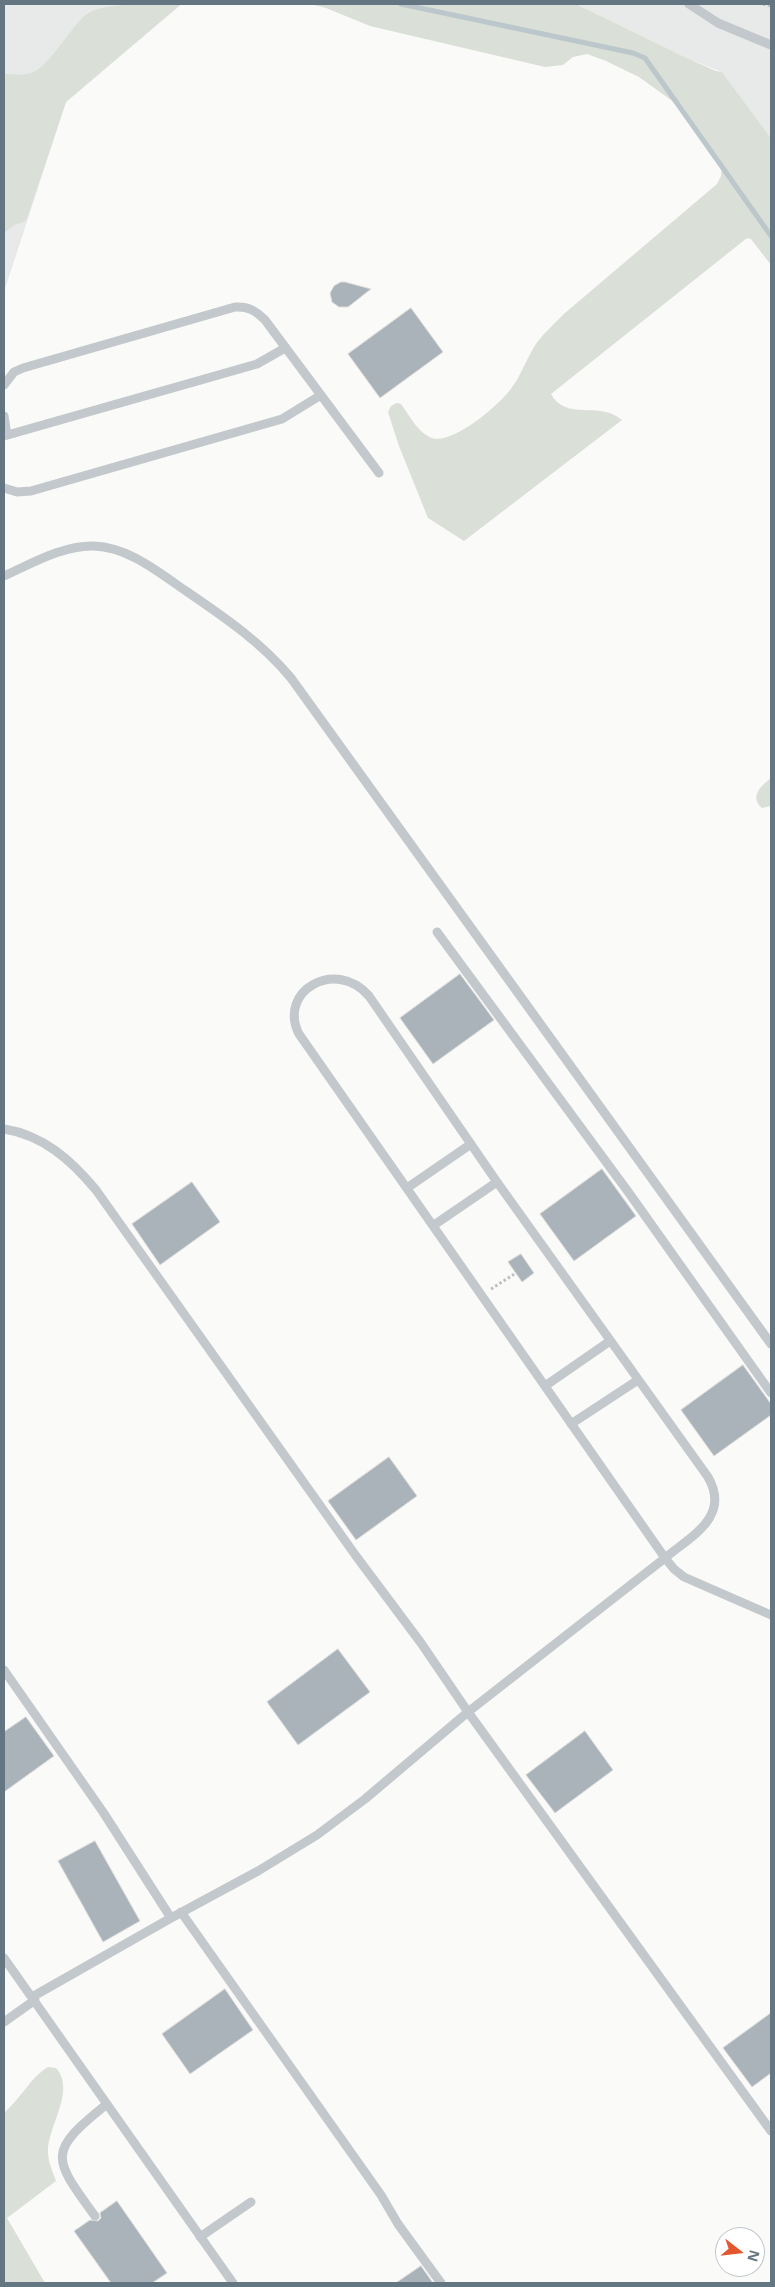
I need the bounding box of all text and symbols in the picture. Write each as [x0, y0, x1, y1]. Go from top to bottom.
north arrow [715, 2227, 765, 2277]
text: N [743, 2248, 765, 2264]

